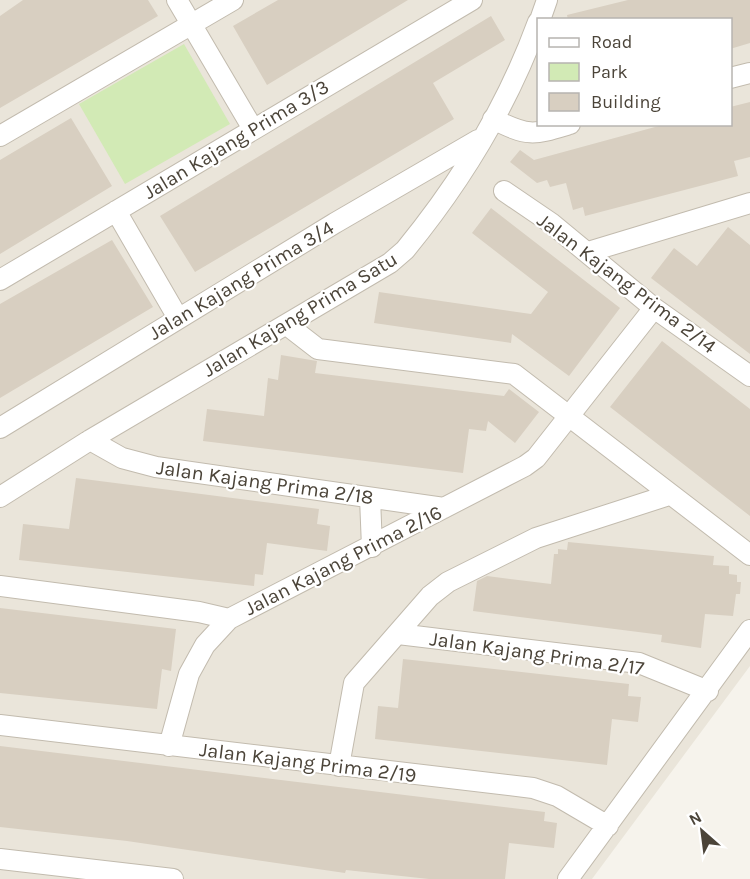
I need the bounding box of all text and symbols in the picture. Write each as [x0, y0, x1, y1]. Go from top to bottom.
legend [537, 18, 732, 126]
text: Road [591, 31, 632, 53]
text: Park [591, 61, 628, 83]
street label: Jalan Kajang Prima 3/3 [139, 75, 333, 204]
text: Building [591, 91, 661, 113]
street label: Jalan Kajang Prima 2/14 [533, 209, 721, 358]
street label: Jalan Kajang Prima 3/4 [145, 216, 338, 345]
street label: Jalan Kajang Prima Satu [199, 247, 402, 382]
street label: Jalan Kajang Prima 2/18 [155, 456, 375, 509]
street label: Jalan Kajang Prima 2/16 [241, 501, 446, 620]
street label: Jalan Kajang Prima 2/17 [428, 627, 646, 680]
street label: Jalan Kajang Prima 2/19 [198, 738, 418, 787]
north arrow [672, 801, 732, 861]
text: N [686, 807, 705, 829]

